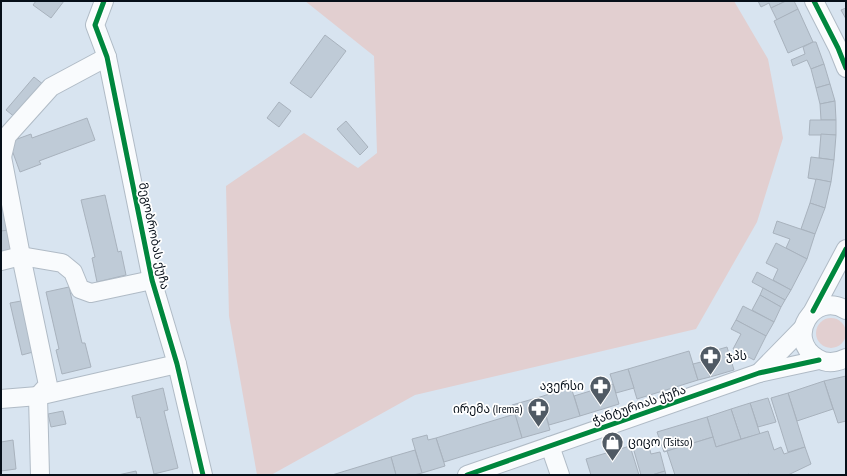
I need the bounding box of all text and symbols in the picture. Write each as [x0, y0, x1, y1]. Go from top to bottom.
street label: მეგობრობას ქუჩა [136, 181, 173, 291]
pharmacy icon: ჯპს [697, 343, 723, 376]
place label: ჯპს [726, 348, 747, 363]
pharmacy icon: ავერსი [587, 373, 613, 406]
place label: ავერსი [540, 378, 584, 393]
street label: ჭანტურიას ქუჩა [590, 381, 688, 428]
pharmacy icon: ირემა (Irema) [525, 396, 551, 429]
place label: ირემა (Irema) [453, 401, 522, 416]
shop icon: ციცო (Tsitso) [600, 429, 626, 462]
place label: ციცო (Tsitso) [628, 434, 692, 449]

